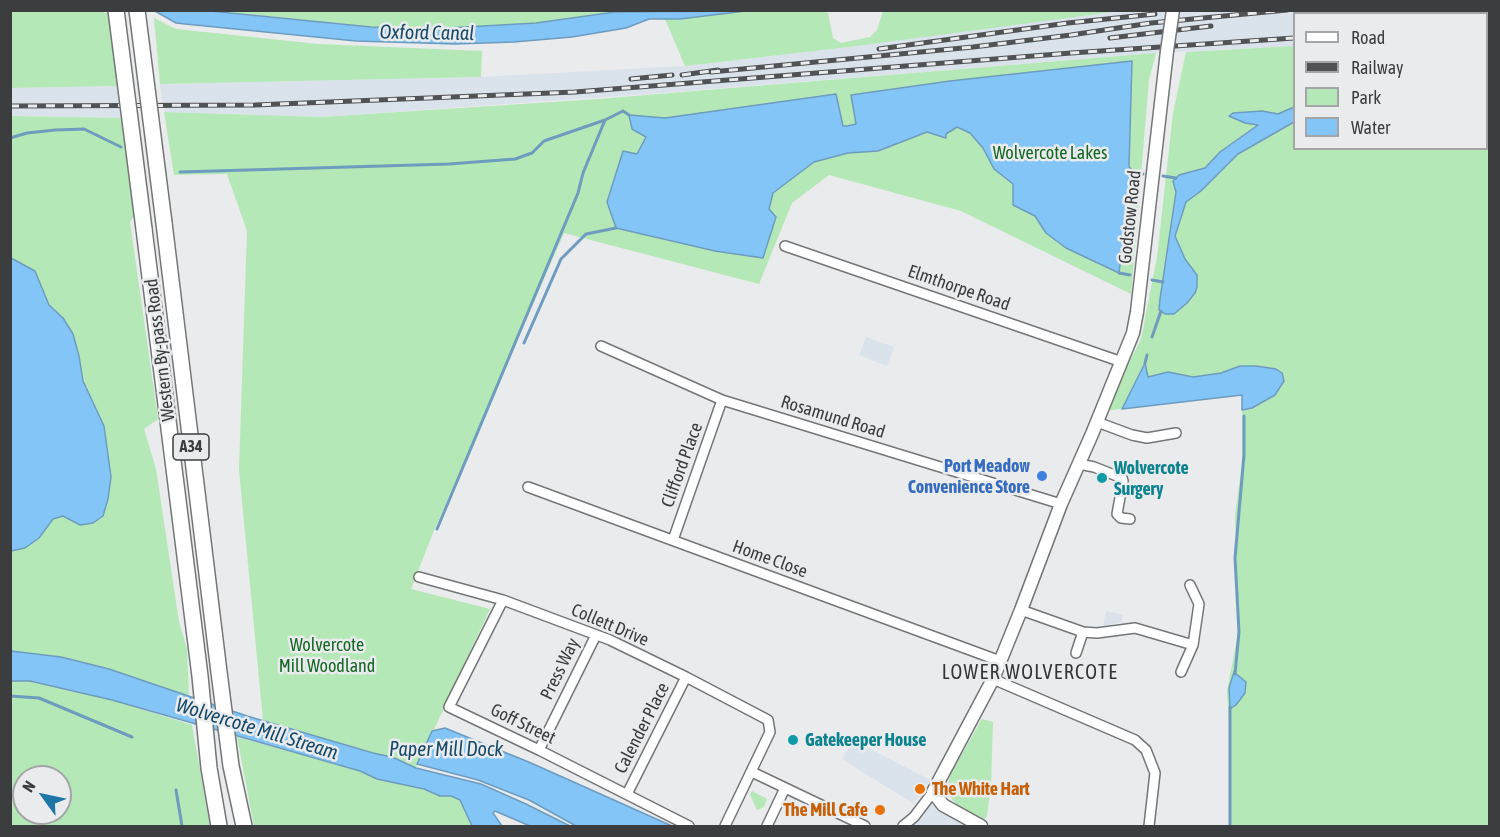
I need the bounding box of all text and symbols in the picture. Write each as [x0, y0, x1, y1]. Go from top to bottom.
legend [1293, 12, 1488, 150]
water label: Oxford Canal [379, 20, 475, 46]
text: Road [1351, 27, 1385, 48]
text: Railway [1351, 57, 1403, 78]
text: Park [1351, 87, 1381, 108]
text: Water [1351, 117, 1390, 138]
park label: Wolvercote Lakes [993, 142, 1107, 164]
street label: Godstow Road [1114, 169, 1146, 265]
street label: Elmthorpe Road [905, 260, 1013, 316]
street label: Western By-pass Road [141, 277, 179, 423]
street label: Rosamund Road [778, 391, 888, 443]
street label: Clifford Place [657, 420, 707, 510]
road number: A34 [173, 434, 209, 460]
place label: Port Meadow Convenience Store [908, 455, 1030, 498]
place label: Wolvercote Surgery [1114, 457, 1189, 500]
marker: Port Meadow Convenience Store [1035, 469, 1049, 483]
marker: Wolvercote Surgery [1095, 471, 1109, 485]
street label: Home Close [730, 535, 810, 583]
street label: Collett Drive [568, 599, 652, 651]
park label: Wolvercote Mill Woodland [279, 634, 375, 676]
street label: Press Way [536, 635, 584, 703]
district label: LOWER WOLVERCOTE [942, 661, 1118, 685]
street label: Calender Place [610, 679, 674, 777]
water label: Wolvercote Mill Stream [173, 693, 341, 765]
street label: Goff Street [487, 699, 559, 749]
place label: Gatekeeper House [805, 729, 927, 751]
marker: Gatekeeper House [786, 733, 800, 747]
water label: Paper Mill Dock [389, 738, 503, 762]
north arrow [12, 765, 72, 825]
text: N [18, 777, 39, 795]
place label: The White Hart [932, 778, 1030, 800]
marker: The White Hart [913, 782, 927, 796]
place label: The Mill Cafe [783, 799, 868, 821]
marker: The Mill Cafe [873, 803, 887, 817]

